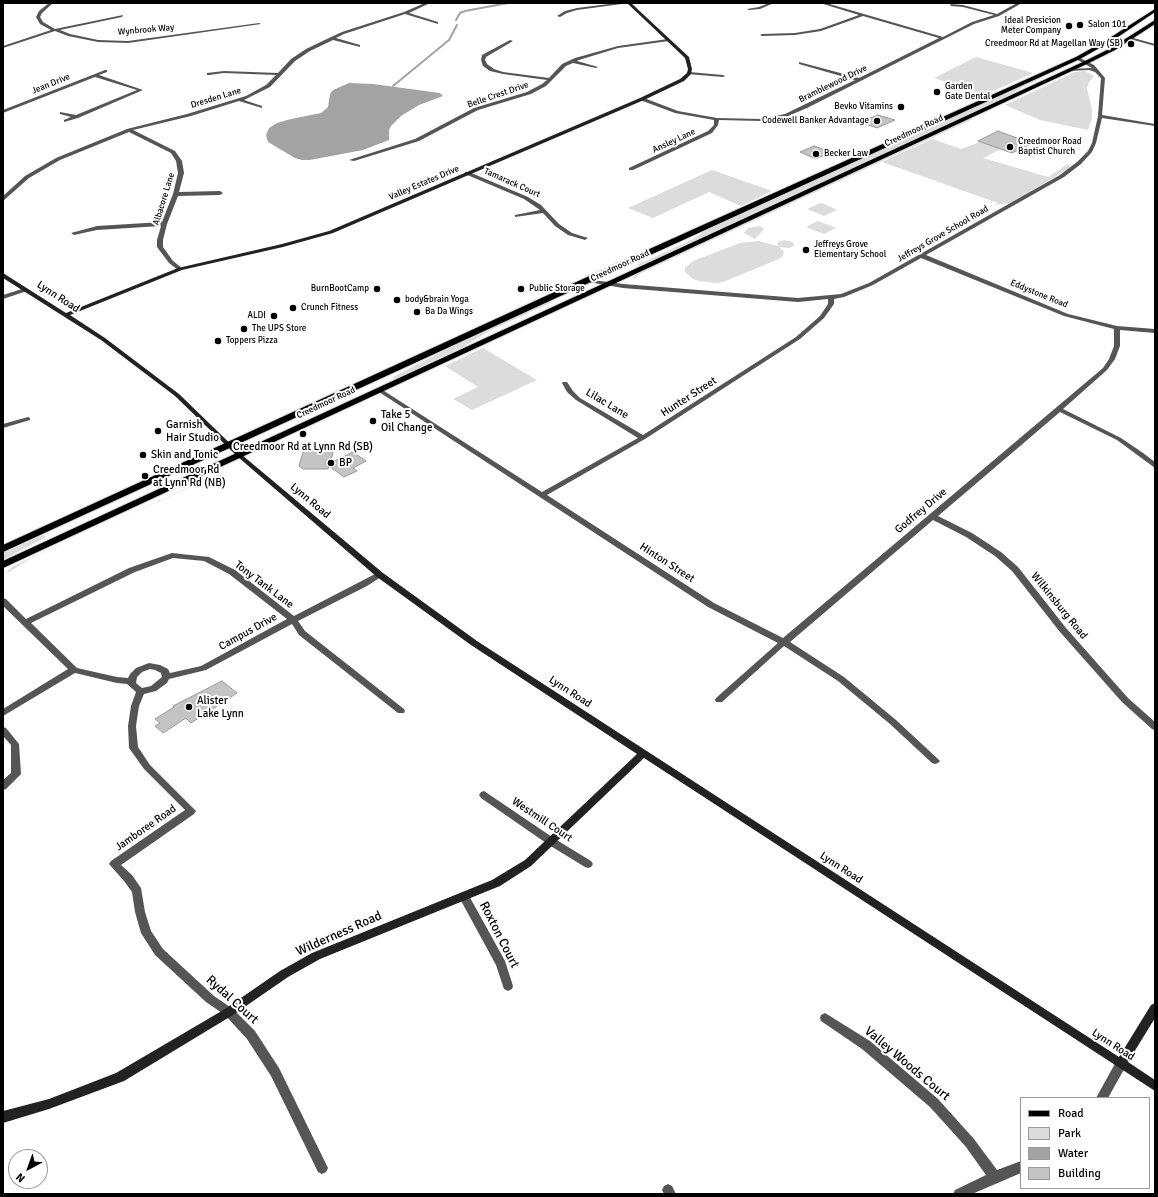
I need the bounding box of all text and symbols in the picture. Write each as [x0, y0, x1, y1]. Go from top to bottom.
place label: Ideal Presicion Meter Company [1001, 16, 1061, 37]
marker: Salon 101 [1075, 20, 1085, 30]
place label: Salon 101 [1088, 20, 1126, 30]
marker: Ideal Presicion Meter Company [1064, 21, 1074, 31]
street label: Wynbrook Way [117, 22, 175, 38]
place label: Creedmoor Rd at Magellan Way (SB) [985, 39, 1123, 49]
marker: Creedmoor Rd at Magellan Way (SB) [1126, 39, 1136, 49]
street label: Bramblewood Drive [797, 63, 869, 105]
street label: Jean Drive [30, 71, 72, 97]
street label: Belle Crest Drive [466, 80, 530, 110]
place label: Garden Gate Dental [945, 82, 990, 103]
street label: Dresden Lane [189, 85, 243, 111]
marker: Garden Gate Dental [932, 87, 942, 97]
place label: Bevko Vitamins [834, 102, 893, 112]
marker: Bevko Vitamins [896, 102, 906, 112]
street label: Creedmoor Road [883, 113, 945, 149]
place label: Codewell Banker Advantage [762, 116, 869, 126]
marker: Codewell Banker Advantage [872, 116, 882, 126]
street label: Ansley Lane [651, 126, 697, 156]
place label: Creedmoor Road Baptist Church [1018, 137, 1081, 158]
marker: Creedmoor Road Baptist Church [1005, 142, 1015, 152]
marker: Becker Law [811, 149, 821, 159]
place label: Becker Law [824, 149, 868, 159]
street label: Valley Estates Drive [387, 163, 461, 203]
street label: Tamarack Court [482, 166, 542, 200]
street label: Albacore Lane [151, 171, 177, 227]
street label: Jeffreys Grove School Road [895, 203, 991, 265]
place label: Jeffreys Grove Elementary School [814, 240, 886, 261]
marker: Jeffreys Grove Elementary School [801, 245, 811, 255]
street label: Creedmoor Road [589, 248, 651, 284]
street label: Lynn Road [34, 278, 82, 316]
street label: Eddystone Road [1009, 278, 1069, 310]
place label: BurnBootCamp [311, 284, 369, 294]
marker: BurnBootCamp [372, 284, 382, 294]
marker: Public Storage [516, 284, 526, 294]
place label: Public Storage [529, 284, 585, 294]
marker: body&brain Yoga [392, 295, 402, 305]
place label: body&brain Yoga [405, 295, 469, 305]
marker: Crunch Fitness [288, 303, 298, 313]
place label: Crunch Fitness [301, 303, 358, 313]
marker: Ba Da Wings [412, 307, 422, 317]
place label: Ba Da Wings [425, 307, 473, 317]
place label: ALDI [247, 311, 266, 321]
marker: ALDI [269, 311, 279, 321]
marker: The UPS Store [239, 324, 249, 334]
place label: The UPS Store [252, 324, 306, 334]
marker: Toppers Pizza [213, 336, 223, 346]
place label: Toppers Pizza [226, 336, 278, 346]
street label: Hunter Street [659, 374, 719, 420]
street label: Creedmoor Road [295, 385, 357, 421]
street label: Lilac Lane [583, 386, 631, 422]
place label: Take 5 Oil Change [381, 408, 432, 434]
marker: Take 5 Oil Change [368, 416, 378, 426]
place label: Garnish Hair Studio [166, 418, 219, 444]
marker: Garnish Hair Studio [153, 426, 163, 436]
marker: Creedmoor Rd at Lynn Rd (SB) [298, 429, 308, 439]
place label: Creedmoor Rd at Lynn Rd (SB) [233, 440, 373, 454]
place label: Skin and Tonic [151, 448, 218, 462]
marker: Skin and Tonic [138, 450, 148, 460]
place label: BP [339, 456, 352, 470]
marker: BP [326, 458, 336, 468]
place label: Creedmoor Rd at Lynn Rd (NB) [153, 463, 226, 489]
marker: Creedmoor Rd at Lynn Rd (NB) [140, 471, 150, 481]
street label: Lynn Road [287, 480, 333, 522]
street label: Godfrey Drive [892, 485, 950, 537]
street label: Hinton Street [637, 540, 697, 586]
street label: Tony Tank Lane [232, 559, 296, 611]
street label: Wilkinsburg Road [1028, 570, 1090, 642]
street label: Campus Drive [217, 611, 279, 653]
street label: Lynn Road [546, 673, 594, 711]
place label: Alister Lake Lynn [197, 694, 244, 720]
marker: Alister Lake Lynn [184, 702, 194, 712]
street label: Westmill Court [509, 795, 575, 845]
street label: Jamboree Road [113, 802, 179, 854]
street label: Lynn Road [817, 849, 865, 887]
street label: Roxton Court [476, 899, 522, 971]
street label: Wilderness Road [294, 908, 384, 960]
street label: Rydal Court [203, 972, 261, 1028]
street label: Valley Woods Court [861, 1024, 953, 1104]
street label: Lynn Road [1089, 1026, 1137, 1064]
legend [1020, 1097, 1150, 1189]
text: Road [1058, 1106, 1084, 1121]
text: Park [1058, 1126, 1081, 1141]
text: Water [1058, 1146, 1088, 1161]
north arrow [8, 1149, 48, 1189]
text: Building [1058, 1166, 1101, 1181]
text: N [13, 1170, 28, 1185]

